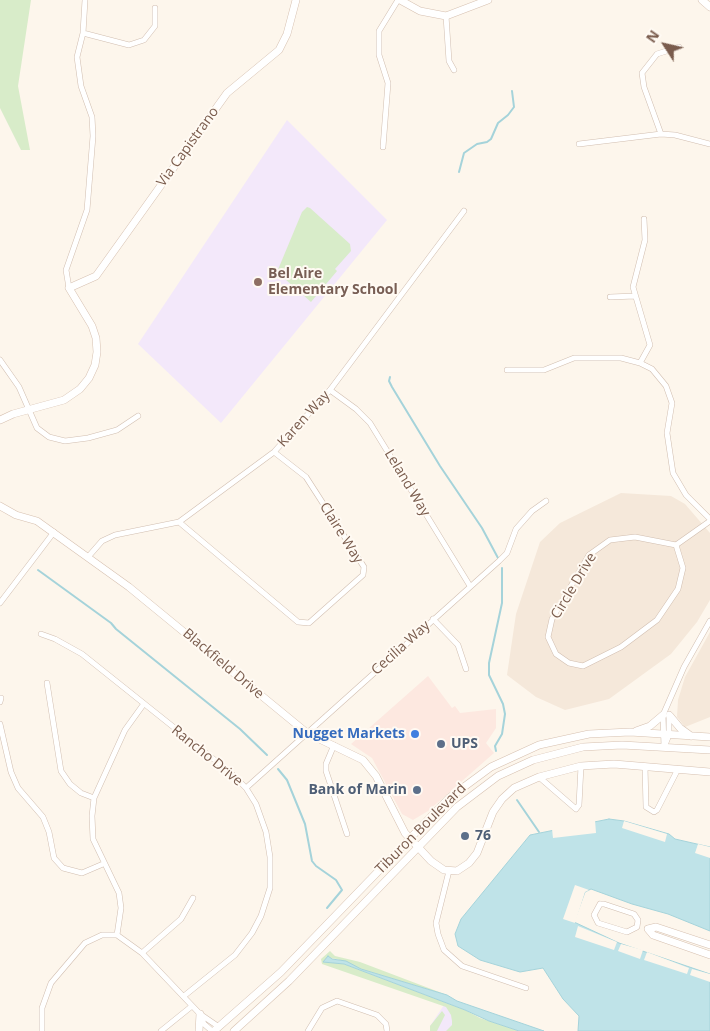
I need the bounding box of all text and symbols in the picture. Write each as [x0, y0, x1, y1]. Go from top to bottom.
north arrow [640, 20, 690, 70]
text: N [641, 26, 663, 46]
street label: Via Capistrano [154, 104, 222, 190]
place label: Bel Aire Elementary School [268, 266, 398, 298]
marker: Bel Aire Elementary School [252, 276, 264, 288]
street label: Karen Way [274, 387, 334, 451]
street label: Leland Way [380, 447, 434, 519]
street label: Claire Way [316, 499, 366, 567]
street label: Circle Drive [548, 550, 600, 622]
street label: Cecilia Way [368, 617, 434, 679]
street label: Blackfield Drive [179, 625, 267, 703]
street label: Rancho Drive [168, 722, 246, 790]
place label: Nugget Markets [293, 726, 405, 742]
marker: Nugget Markets [409, 728, 421, 740]
place label: UPS [451, 736, 478, 752]
marker: UPS [435, 738, 447, 750]
street label: Tiburon Boulevard [372, 780, 470, 878]
place label: Bank of Marin [308, 782, 407, 798]
marker: Bank of Marin [411, 784, 423, 796]
place label: 76 [475, 828, 491, 844]
marker: 76 [459, 830, 471, 842]

